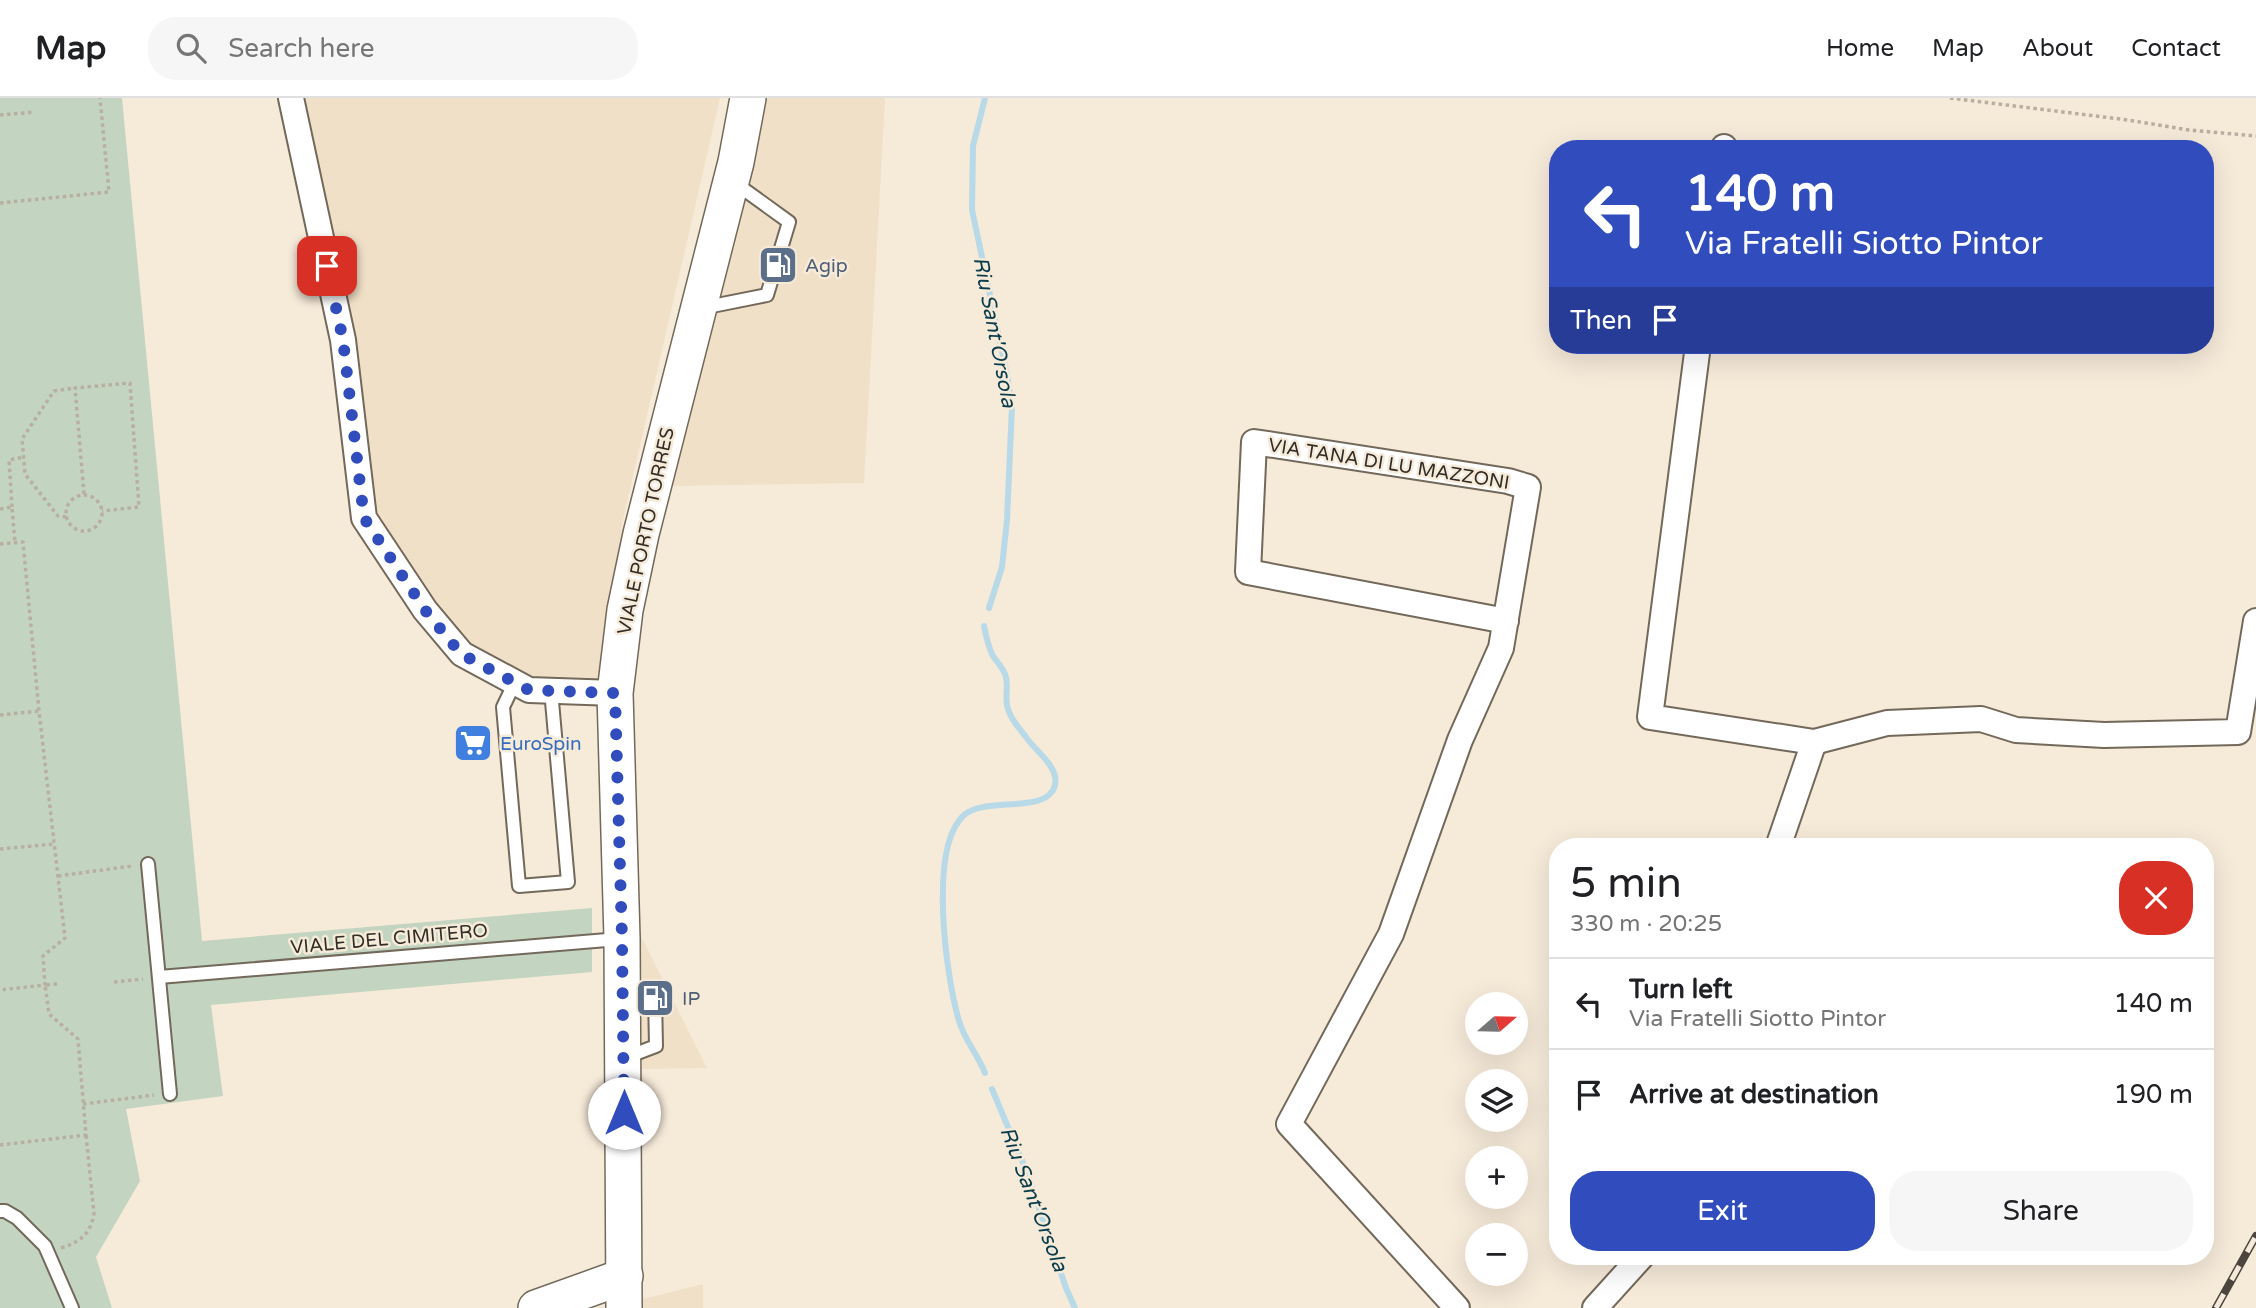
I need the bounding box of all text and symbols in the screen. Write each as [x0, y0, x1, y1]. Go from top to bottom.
search box [148, 17, 638, 80]
text: Map [35, 29, 106, 68]
icon: search [172, 29, 210, 67]
text: Search here [228, 33, 374, 64]
text: Home [1826, 34, 1894, 63]
text: Map [1932, 34, 1984, 63]
text: About [2022, 34, 2093, 63]
text: Contact [2131, 34, 2221, 63]
text: 140 m [1685, 165, 1835, 224]
icon: left [1570, 168, 1661, 259]
text: Via Fratelli Siotto Pintor [1685, 225, 2043, 263]
pin [297, 236, 357, 296]
fuel station icon: Agip [757, 244, 799, 286]
icon: arrive [308, 247, 346, 285]
place label: Agip [805, 255, 848, 277]
water label: Riu Sant'Orsola [968, 255, 1022, 411]
icon: arrive [1646, 301, 1684, 339]
text: Then [1570, 305, 1632, 336]
street label: VIALE PORTO TORRES [613, 426, 679, 637]
street label: VIA TANA DI LU MAZZONI [1267, 434, 1511, 494]
supermarket icon: EuroSpin [452, 722, 494, 764]
place label: EuroSpin [500, 733, 582, 755]
text: 5 min [1570, 858, 1682, 909]
button: close [2119, 861, 2193, 935]
text: 330 m · 20:25 [1570, 910, 1722, 938]
street label: VIALE DEL CIMITERO [289, 919, 489, 959]
text: Turn left [1629, 974, 1732, 1005]
fuel station icon: IP [634, 977, 676, 1019]
icon: left [1570, 985, 1608, 1023]
place label: IP [682, 988, 700, 1010]
text: 140 m [2113, 988, 2193, 1019]
north arrow [1465, 992, 1528, 1055]
map controls [1465, 992, 1528, 1286]
text: Via Fratelli Siotto Pintor [1629, 1005, 1886, 1033]
button: layers [1465, 1069, 1528, 1132]
position arrow [587, 1076, 661, 1150]
icon: arrive [1570, 1076, 1608, 1114]
text: Arrive at destination [1629, 1079, 1879, 1110]
text: 190 m [2113, 1079, 2193, 1110]
water label: Riu Sant'Orsola [994, 1123, 1073, 1276]
button: + [1465, 1146, 1528, 1209]
button: Exit [1570, 1171, 1875, 1251]
button: Share [1889, 1171, 2193, 1251]
button: − [1465, 1223, 1528, 1286]

